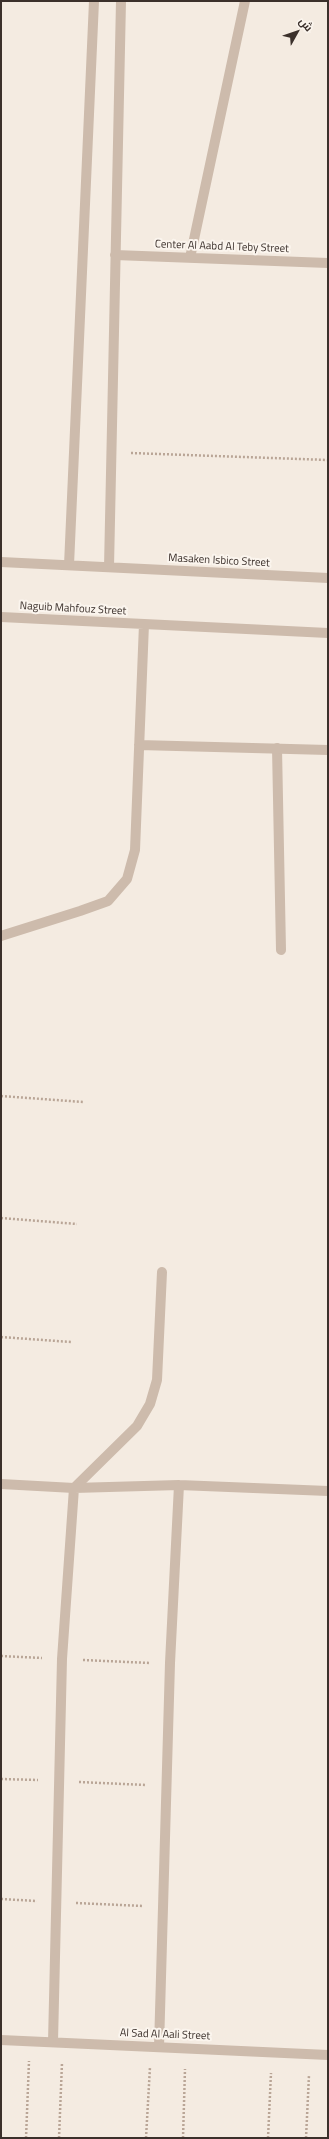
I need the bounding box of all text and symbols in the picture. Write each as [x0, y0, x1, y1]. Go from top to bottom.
north arrow [277, 12, 317, 52]
text: ش [296, 14, 317, 35]
street label: Center Al Aabd Al Teby Street [155, 238, 289, 256]
street label: Masaken Isbico Street [168, 552, 270, 570]
street label: Naguib Mahfouz Street [19, 600, 127, 618]
street label: Al Sad Al Aali Street [120, 2027, 210, 2043]

